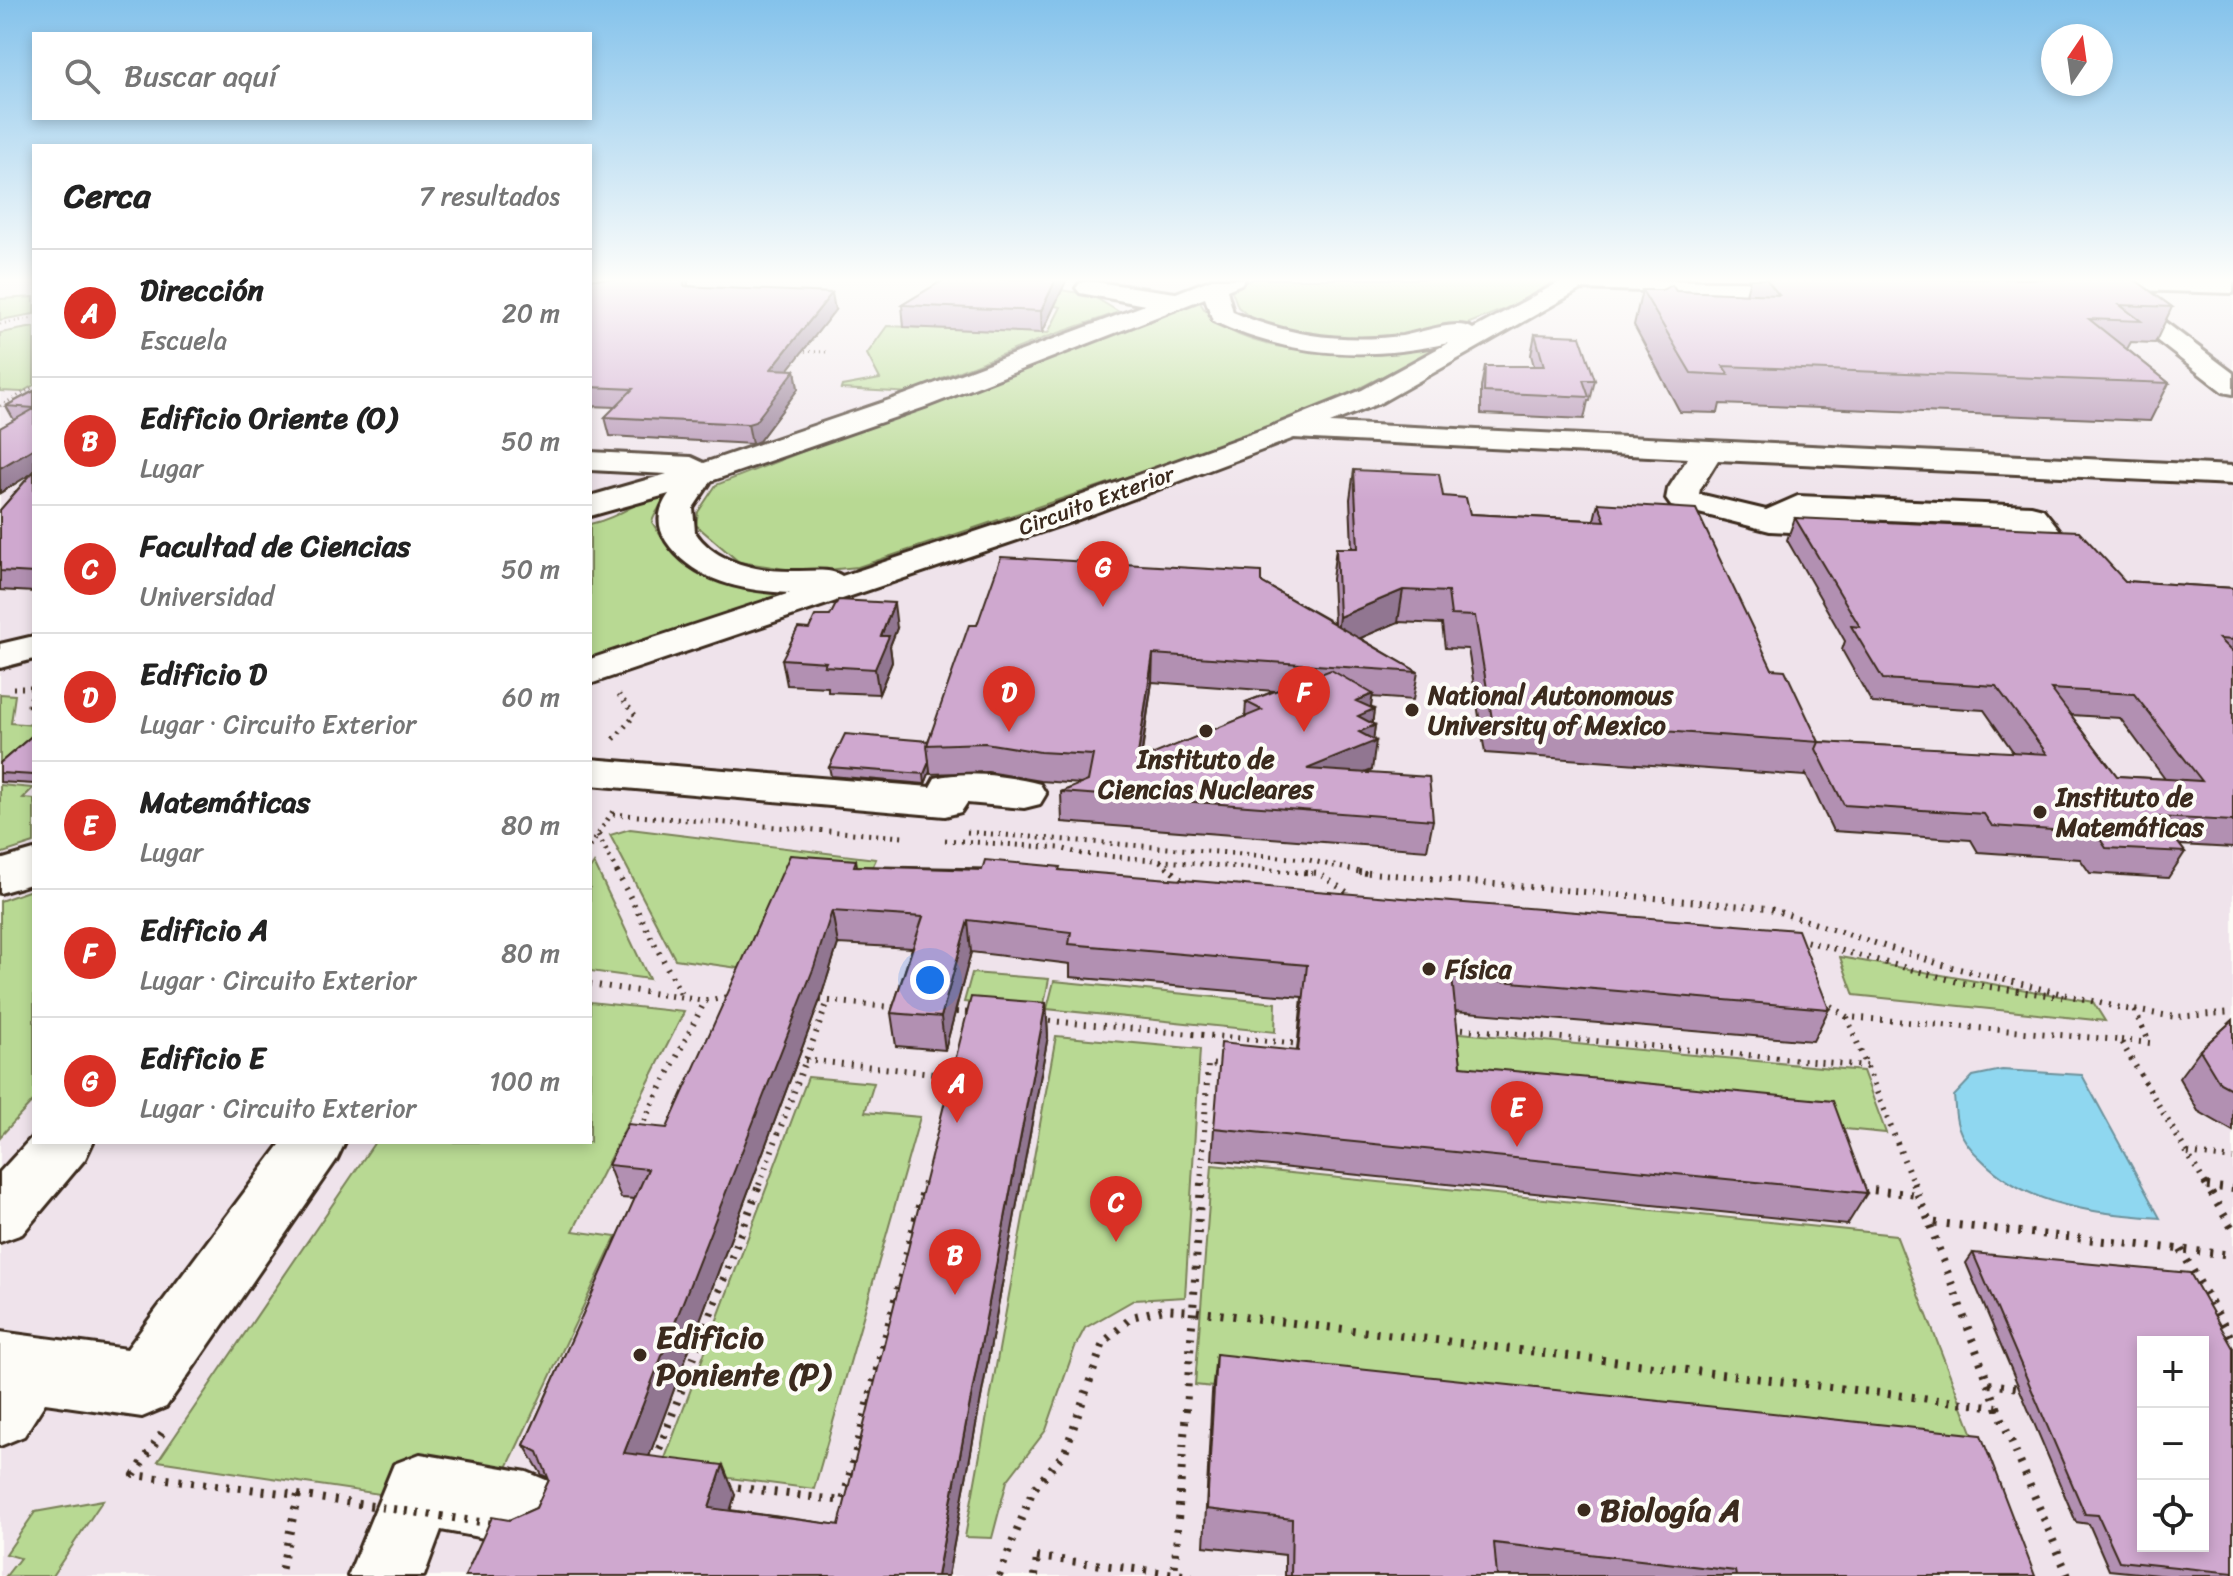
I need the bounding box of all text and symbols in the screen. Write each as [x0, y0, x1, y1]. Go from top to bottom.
north arrow [2041, 24, 2113, 96]
search box [32, 32, 592, 120]
text: Buscar aquí [124, 49, 277, 103]
icon: search [60, 54, 104, 98]
text: Cerca [64, 166, 151, 226]
text: 7 resultados [419, 173, 560, 219]
text: Dirección [140, 263, 264, 317]
text: A [81, 290, 99, 336]
text: 20 m [502, 290, 560, 336]
text: Escuela [140, 317, 227, 363]
text: Edificio Oriente (O) [140, 391, 397, 445]
text: B [82, 418, 98, 464]
text: 50 m [501, 418, 560, 464]
text: Lugar [140, 445, 203, 491]
street label: Circuito Exterior [1013, 454, 1181, 547]
text: Facultad de Ciencias [140, 519, 411, 573]
pin: G [1077, 541, 1129, 607]
text: C [82, 546, 98, 592]
text: 50 m [501, 546, 560, 592]
text: Universidad [140, 573, 274, 619]
text: Edificio D [140, 647, 267, 701]
pin: D [983, 666, 1035, 732]
pin: F [1278, 666, 1330, 732]
place label: National Autonomous University of Mexico [1427, 672, 1674, 748]
text: D [82, 674, 98, 720]
text: 60 m [502, 674, 560, 720]
text: Lugar · Circuito Exterior [140, 701, 416, 747]
marker: National Autonomous University of Mexico [1403, 701, 1421, 719]
marker: Instituto de Ciencias Nucleares [1197, 722, 1215, 740]
place label: Instituto de Ciencias Nucleares [1097, 736, 1315, 812]
place label: Instituto de Matemáticas [2054, 774, 2205, 850]
text: Matemáticas [140, 775, 310, 829]
text: E [83, 802, 97, 848]
text: 80 m [501, 802, 560, 848]
marker: Instituto de Matemáticas [2031, 803, 2049, 821]
text: Lugar [140, 829, 203, 875]
text: Edificio A [140, 903, 269, 957]
text: F [83, 930, 97, 976]
text: 80 m [501, 930, 560, 976]
place label: Física [1444, 946, 1512, 992]
text: Lugar · Circuito Exterior [140, 957, 416, 1003]
your location [910, 960, 950, 1000]
marker: Física [1420, 960, 1438, 978]
text: Edificio E [140, 1031, 266, 1085]
pin: A [931, 1057, 983, 1123]
text: G [82, 1058, 98, 1104]
text: 100 m [489, 1058, 560, 1104]
pin: E [1491, 1081, 1543, 1147]
text: Lugar · Circuito Exterior [140, 1085, 416, 1131]
pin: C [1090, 1176, 1142, 1242]
pin: B [929, 1229, 981, 1295]
place label: Edificio Poniente (P) [656, 1309, 833, 1403]
map controls [2137, 1336, 2209, 1552]
button: + [2137, 1336, 2209, 1408]
marker: Edificio Poniente (P) [631, 1346, 649, 1364]
button: − [2137, 1408, 2209, 1480]
button: locate [2137, 1480, 2209, 1552]
place label: Biología A [1600, 1482, 1741, 1539]
marker: Biología A [1575, 1501, 1593, 1519]

